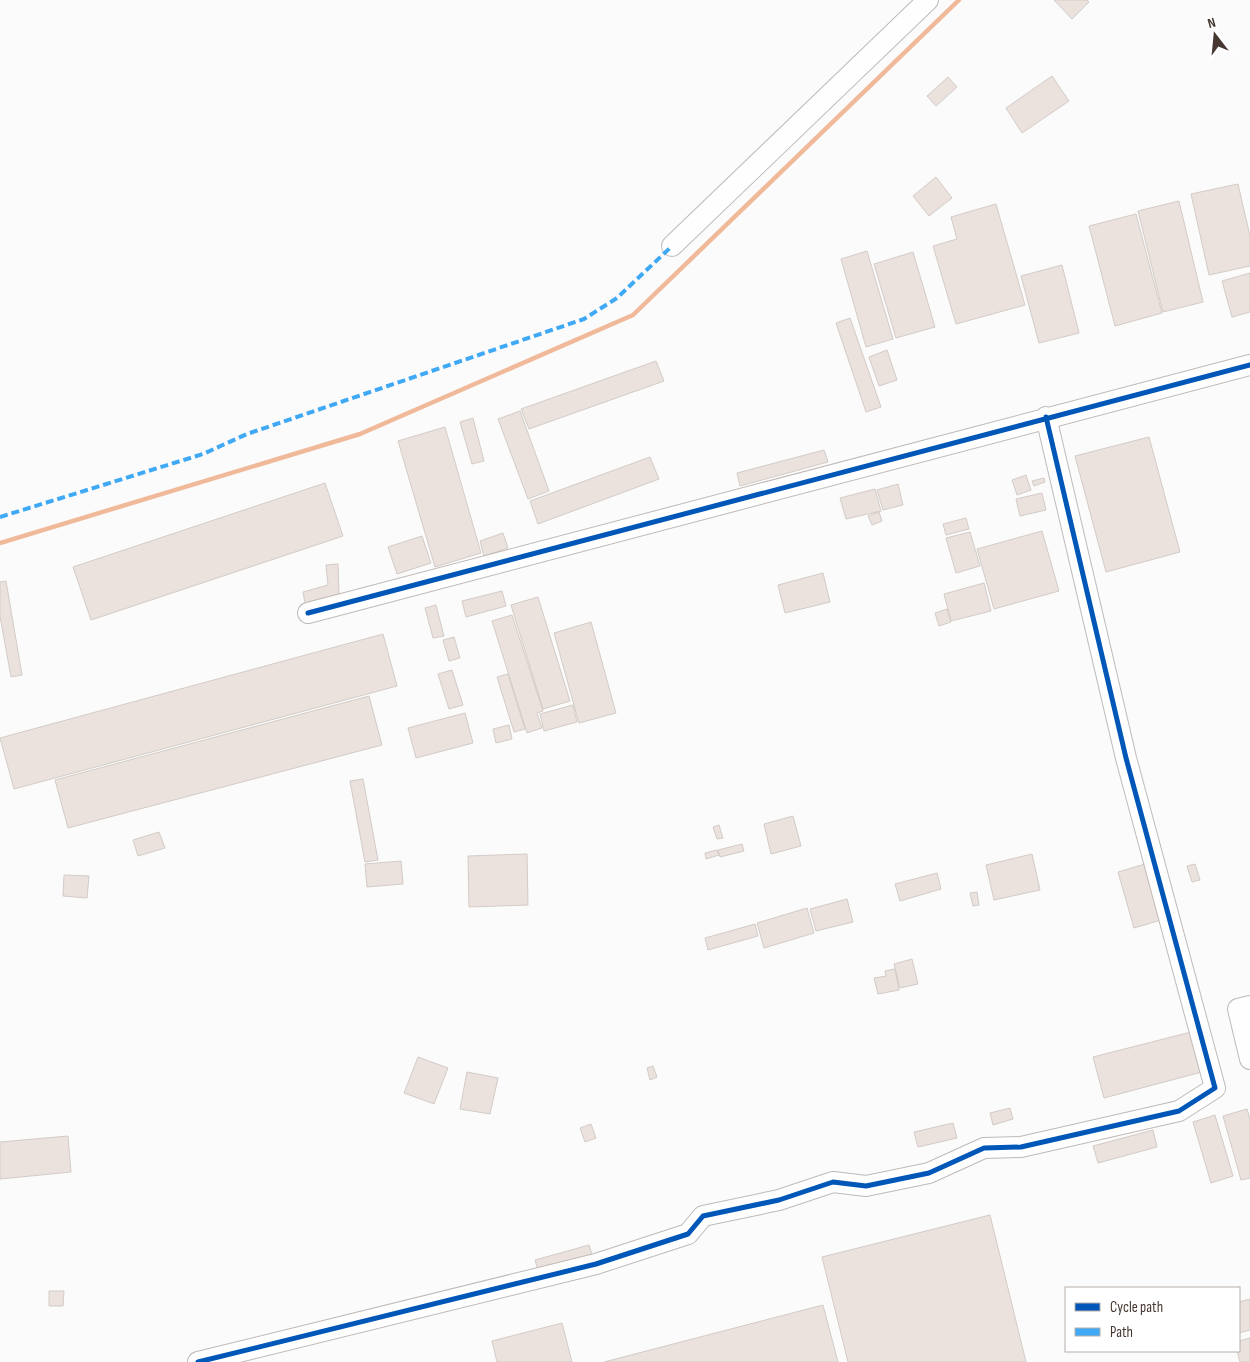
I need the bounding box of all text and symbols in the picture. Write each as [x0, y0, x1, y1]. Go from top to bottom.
north arrow [1190, 10, 1240, 60]
text: N [1206, 14, 1217, 32]
legend [1065, 1287, 1240, 1352]
text: Cycle path [1110, 1298, 1163, 1317]
text: Path [1110, 1323, 1133, 1342]

